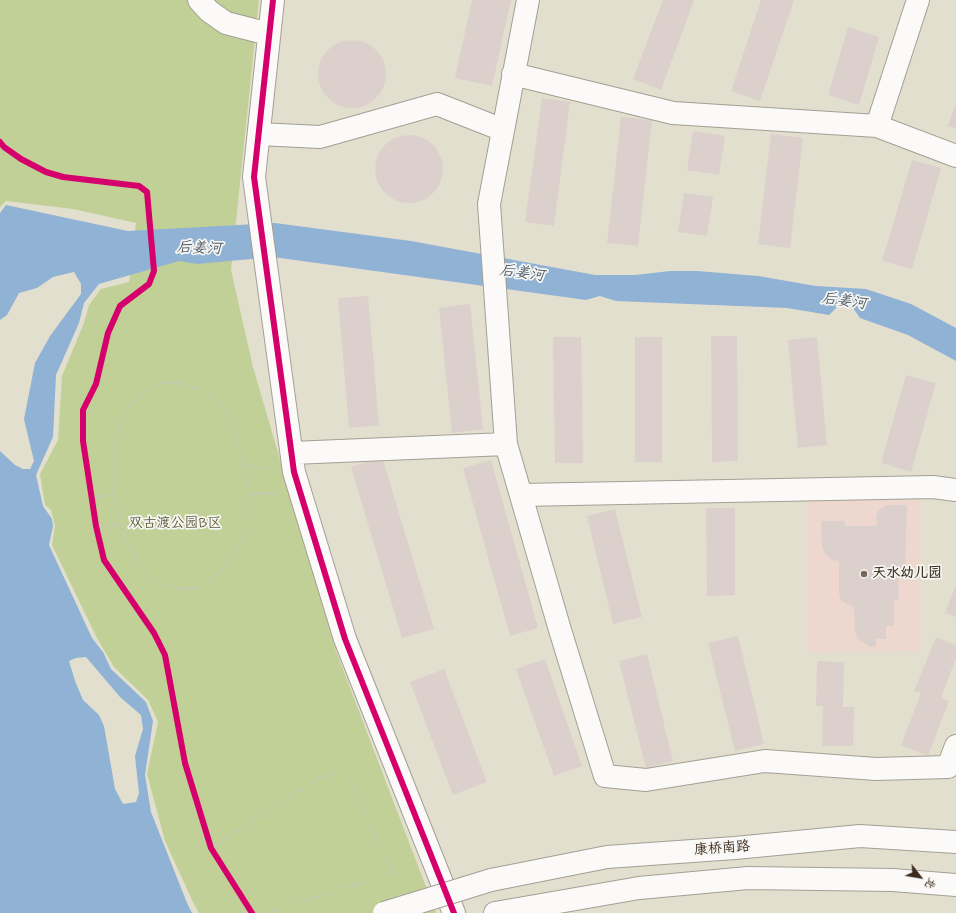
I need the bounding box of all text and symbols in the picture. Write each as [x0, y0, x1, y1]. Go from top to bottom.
water label: 后姜河 [176, 239, 222, 259]
water label: 后姜河 [498, 262, 546, 286]
water label: 后姜河 [820, 290, 868, 314]
park label: 双古渡公园B区 [129, 516, 221, 532]
place label: 天水幼儿园 [872, 566, 942, 582]
marker: 天水幼儿园 [859, 569, 869, 579]
street label: 康桥南路 [693, 839, 751, 859]
north arrow [900, 857, 940, 897]
text: 北 [921, 875, 939, 892]

